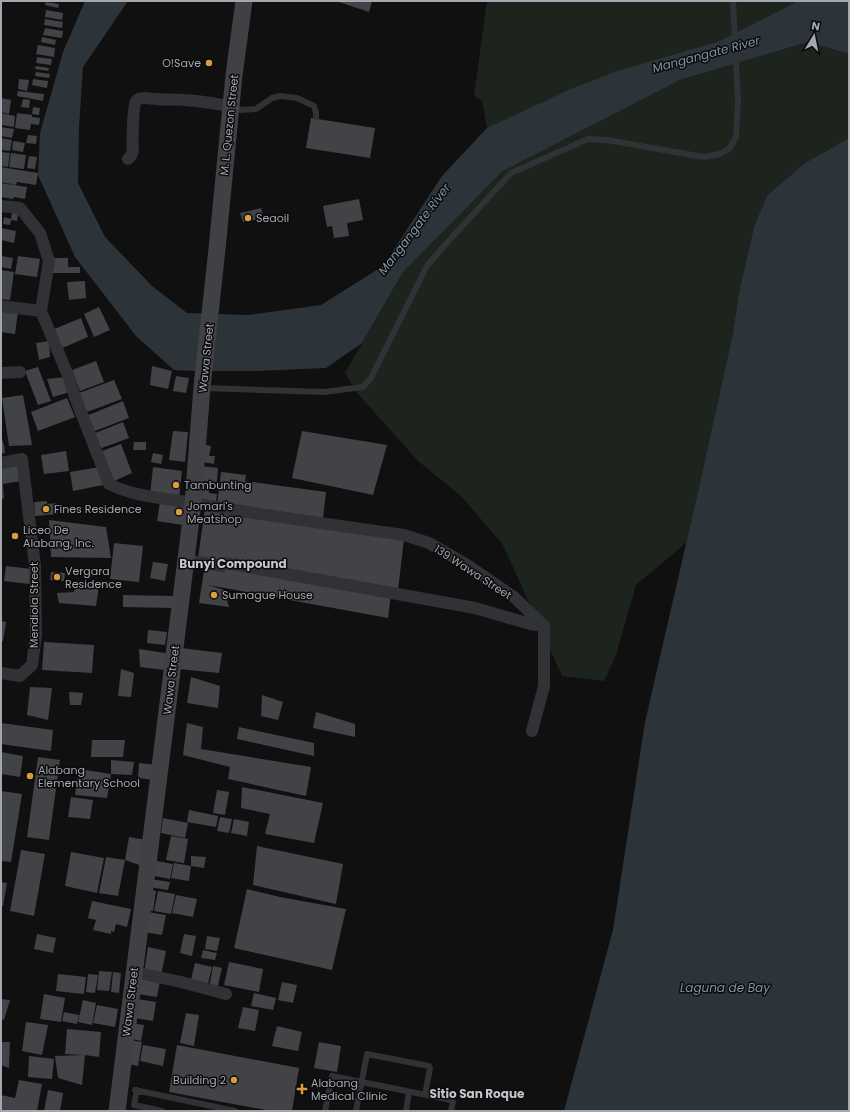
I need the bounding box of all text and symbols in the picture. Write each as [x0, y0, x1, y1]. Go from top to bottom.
north arrow [794, 16, 834, 56]
text: N [810, 18, 821, 35]
water label: Mangangate River [650, 31, 762, 77]
place label: O!Save [162, 55, 201, 71]
marker: O!Save [204, 58, 214, 68]
street label: M. L. Quezon Street [216, 74, 242, 176]
water label: Mangangate River [374, 179, 454, 278]
place label: Seaoil [256, 210, 289, 226]
marker: Seaoil [243, 213, 253, 223]
street label: Wawa Street [194, 322, 218, 394]
place label: Tambunting [184, 477, 251, 493]
marker: Tambunting [171, 480, 181, 490]
place label: Jomari's Meatshop [187, 498, 242, 527]
place label: Fines Residence [54, 501, 142, 517]
marker: Fines Residence [41, 504, 51, 514]
marker: Jomari's Meatshop [174, 507, 184, 517]
place label: Liceo De Alabang, Inc. [23, 522, 94, 551]
marker: Liceo De Alabang, Inc. [10, 531, 20, 541]
street label: 139 Wawa Street [431, 541, 515, 603]
district label: Bunyi Compound [179, 555, 287, 572]
street label: Mendiola Street [26, 562, 42, 648]
place label: Vergara Residence [65, 563, 122, 592]
marker: Vergara Residence [52, 572, 62, 582]
place label: Sumague House [222, 587, 313, 603]
marker: Sumague House [209, 590, 219, 600]
street label: Wawa Street [159, 644, 183, 716]
place label: Alabang Elementary School [38, 762, 140, 791]
marker: Alabang Elementary School [25, 771, 35, 781]
street label: Wawa Street [118, 966, 142, 1038]
water label: Laguna de Bay [680, 979, 771, 996]
place label: Building 2 [173, 1072, 226, 1088]
marker: Building 2 [229, 1075, 239, 1085]
place label: Alabang Medical Clinic [311, 1075, 388, 1104]
marker: Alabang Medical Clinic [296, 1083, 308, 1095]
district label: Sitio San Roque [430, 1085, 525, 1102]

